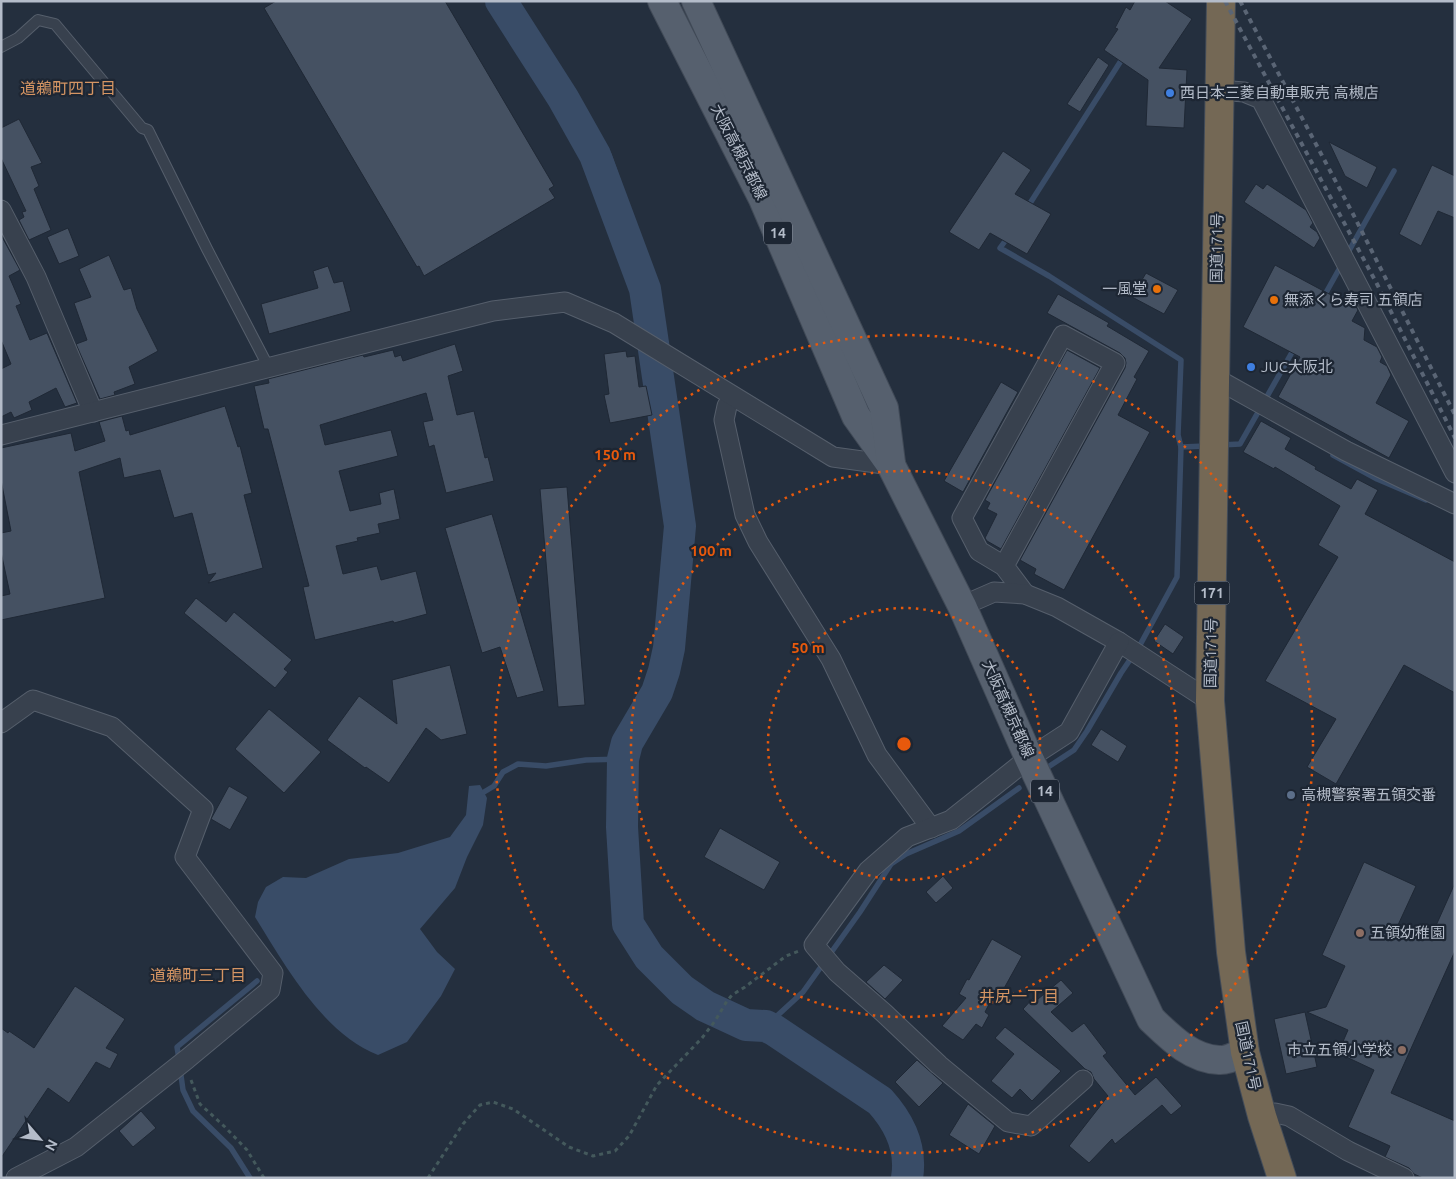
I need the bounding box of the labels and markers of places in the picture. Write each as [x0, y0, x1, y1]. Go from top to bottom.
place label: 西日本三菱自動車販売 高槻店 [1180, 84, 1378, 101]
marker: 西日本三菱自動車販売 高槻店 [1164, 87, 1176, 99]
place label: 一風堂 [1102, 280, 1147, 297]
marker: 一風堂 [1151, 283, 1163, 295]
place label: 無添くら寿司 五領店 [1284, 291, 1422, 308]
marker: 無添くら寿司 五領店 [1268, 294, 1280, 306]
place label: JUC大阪北 [1261, 358, 1333, 375]
marker: JUC大阪北 [1245, 361, 1257, 373]
centre of rings [895, 735, 913, 753]
place label: 高槻警察署五領交番 [1301, 786, 1436, 803]
marker: 高槻警察署五領交番 [1285, 789, 1297, 801]
place label: 五領幼稚園 [1370, 924, 1445, 941]
marker: 五領幼稚園 [1354, 927, 1366, 939]
place label: 市立五領小学校 [1287, 1041, 1392, 1058]
marker: 市立五領小学校 [1396, 1044, 1408, 1056]

